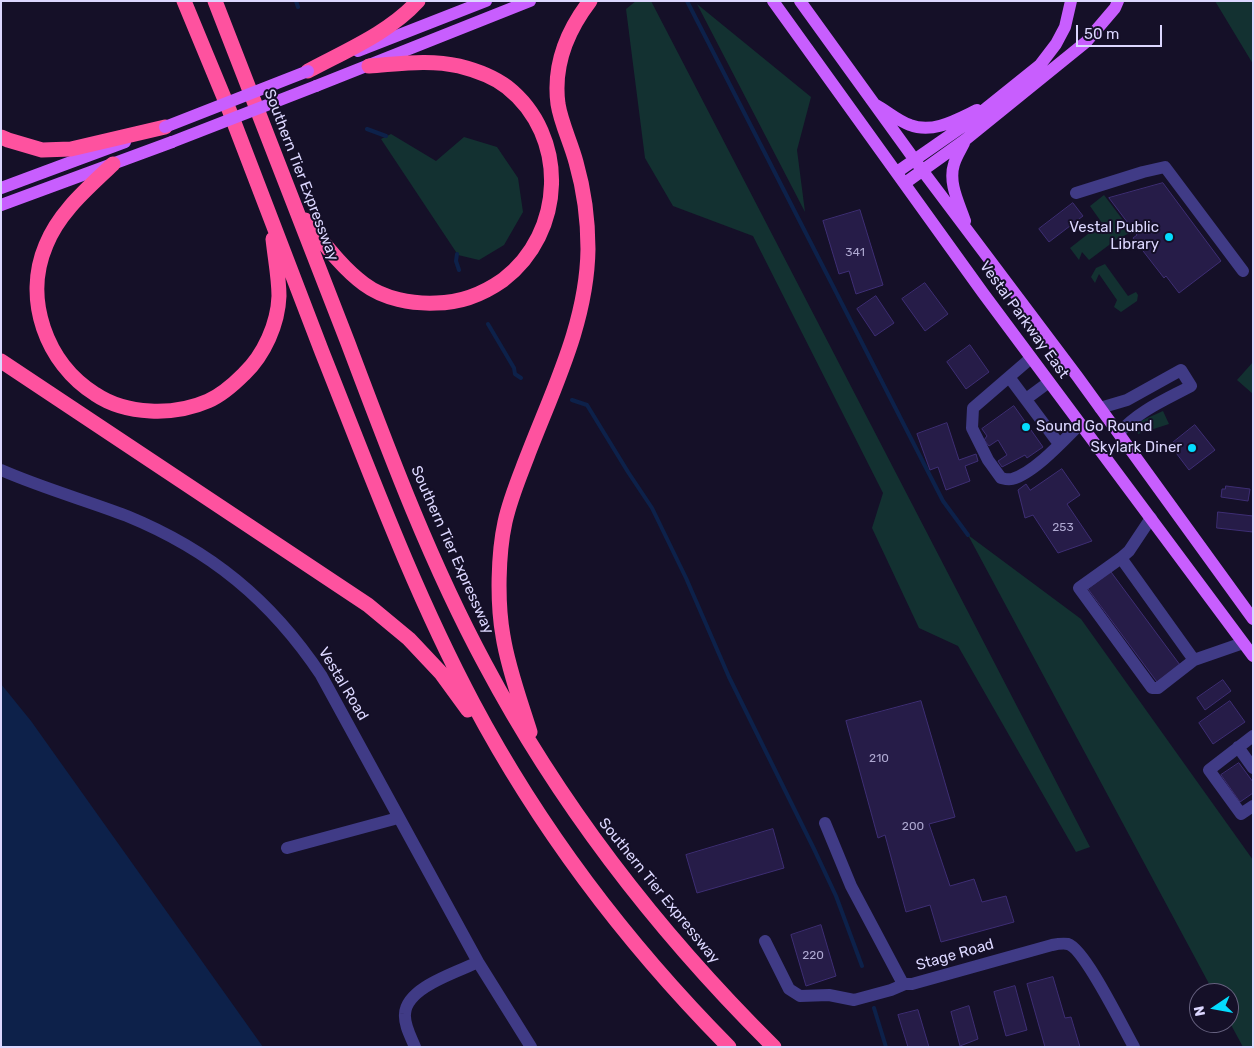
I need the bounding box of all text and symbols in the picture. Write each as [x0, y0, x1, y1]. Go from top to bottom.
scale bar [1079, 15, 1165, 47]
text: 50 m [1084, 25, 1119, 43]
street label: Southern Tier Expressway [260, 87, 342, 263]
place label: Vestal Public Library [1069, 219, 1159, 254]
marker: Vestal Public Library [1163, 231, 1175, 243]
house number: 341 [845, 246, 865, 260]
street label: Vestal Parkway East [975, 258, 1073, 382]
place label: Sound Go Round [1036, 418, 1153, 436]
marker: Sound Go Round [1020, 421, 1032, 433]
place label: Skylark Diner [1090, 439, 1182, 457]
marker: Skylark Diner [1186, 442, 1198, 454]
street label: Southern Tier Expressway [407, 463, 497, 637]
house number: 253 [1052, 521, 1074, 535]
street label: Vestal Road [314, 644, 372, 724]
house number: 210 [869, 752, 889, 766]
street label: Southern Tier Expressway [595, 815, 723, 967]
house number: 200 [902, 820, 924, 834]
street label: Stage Road [914, 935, 996, 975]
house number: 220 [802, 949, 824, 963]
north arrow [1189, 983, 1239, 1033]
text: N [1190, 1004, 1209, 1018]

